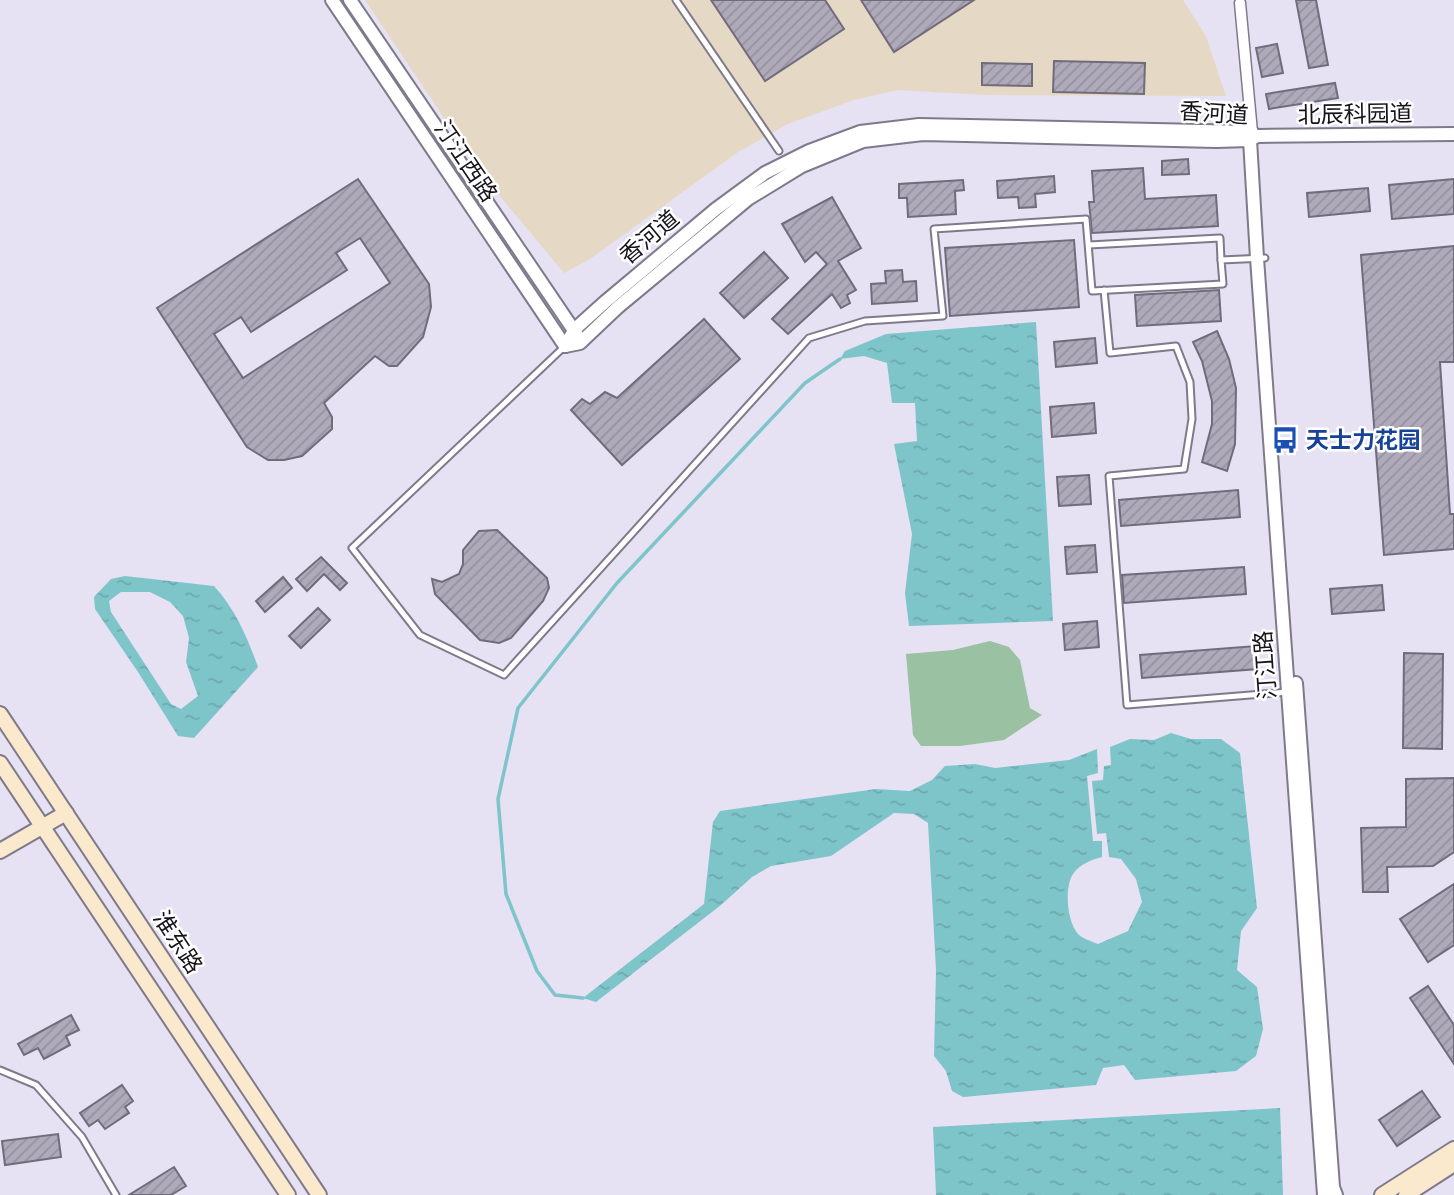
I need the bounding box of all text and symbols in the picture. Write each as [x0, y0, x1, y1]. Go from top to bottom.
street label: 香河道 [1178, 95, 1250, 132]
street label: 北辰科园道 [1297, 97, 1413, 132]
street label: 汀江西路 [426, 114, 505, 209]
street label: 香河道 [612, 203, 686, 272]
place label: 天士力花园 [1306, 424, 1421, 457]
bus stop icon: 天士力花园 [1270, 425, 1300, 455]
street label: 汀江路 [1247, 629, 1284, 701]
street label: 淮东路 [145, 904, 210, 980]

